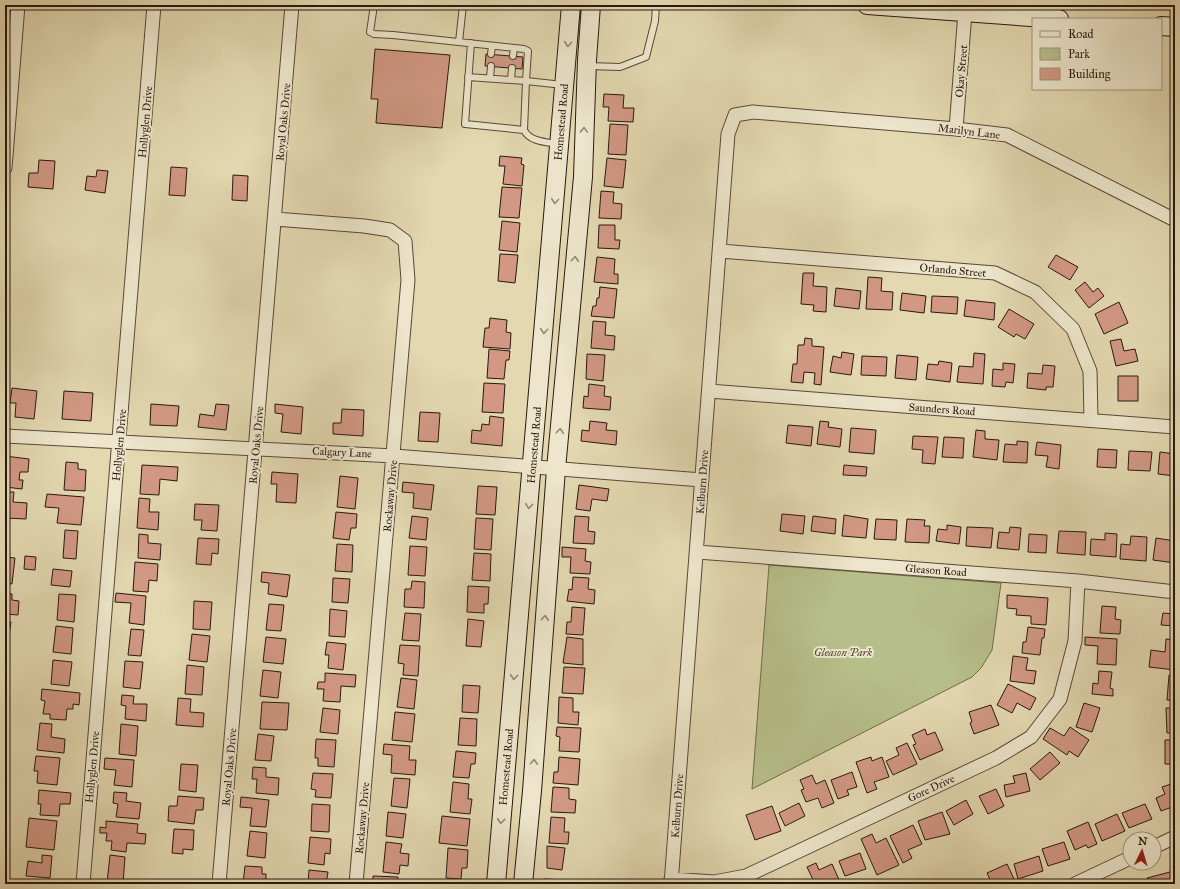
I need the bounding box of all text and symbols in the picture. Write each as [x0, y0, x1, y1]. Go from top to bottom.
legend [1032, 18, 1162, 90]
text: Road [1068, 27, 1094, 41]
one-way arrow [563, 41, 572, 47]
street label: Okay Street [953, 44, 970, 98]
text: Park [1068, 47, 1090, 61]
text: Building [1068, 67, 1111, 82]
street label: Royal Oaks Drive [274, 82, 293, 162]
street label: Homestead Road [552, 83, 571, 161]
street label: Hollyglen Drive [136, 85, 155, 159]
street label: Marilyn Lane [937, 121, 1001, 142]
one-way arrow [580, 127, 589, 133]
one-way arrow [550, 198, 559, 204]
one-way arrow [571, 256, 580, 262]
street label: Orlando Street [919, 261, 987, 280]
one-way arrow [539, 328, 548, 334]
street label: Saunders Road [908, 401, 976, 418]
street label: Royal Oaks Drive [247, 405, 266, 485]
street label: Homestead Road [525, 406, 544, 484]
street label: Hollyglen Drive [110, 408, 129, 482]
one-way arrow [555, 428, 564, 434]
street label: Calgary Lane [312, 444, 373, 461]
street label: Kelburn Drive [694, 449, 711, 515]
street label: Rockaway Drive [381, 459, 400, 533]
one-way arrow [525, 503, 534, 509]
street label: Gleason Road [905, 562, 968, 579]
one-way arrow [541, 615, 550, 621]
park label: Gleason Park [814, 646, 872, 659]
one-way arrow [510, 674, 519, 681]
street label: Royal Oaks Drive [220, 727, 239, 807]
street label: Homestead Road [497, 728, 516, 806]
street label: Hollyglen Drive [83, 730, 102, 804]
one-way arrow [530, 759, 539, 765]
street label: Gore Drive [906, 772, 957, 805]
street label: Kelburn Drive [669, 773, 686, 839]
street label: Rockaway Drive [353, 781, 372, 855]
one-way arrow [497, 818, 506, 824]
north arrow [1122, 831, 1162, 871]
text: N [1138, 835, 1149, 848]

